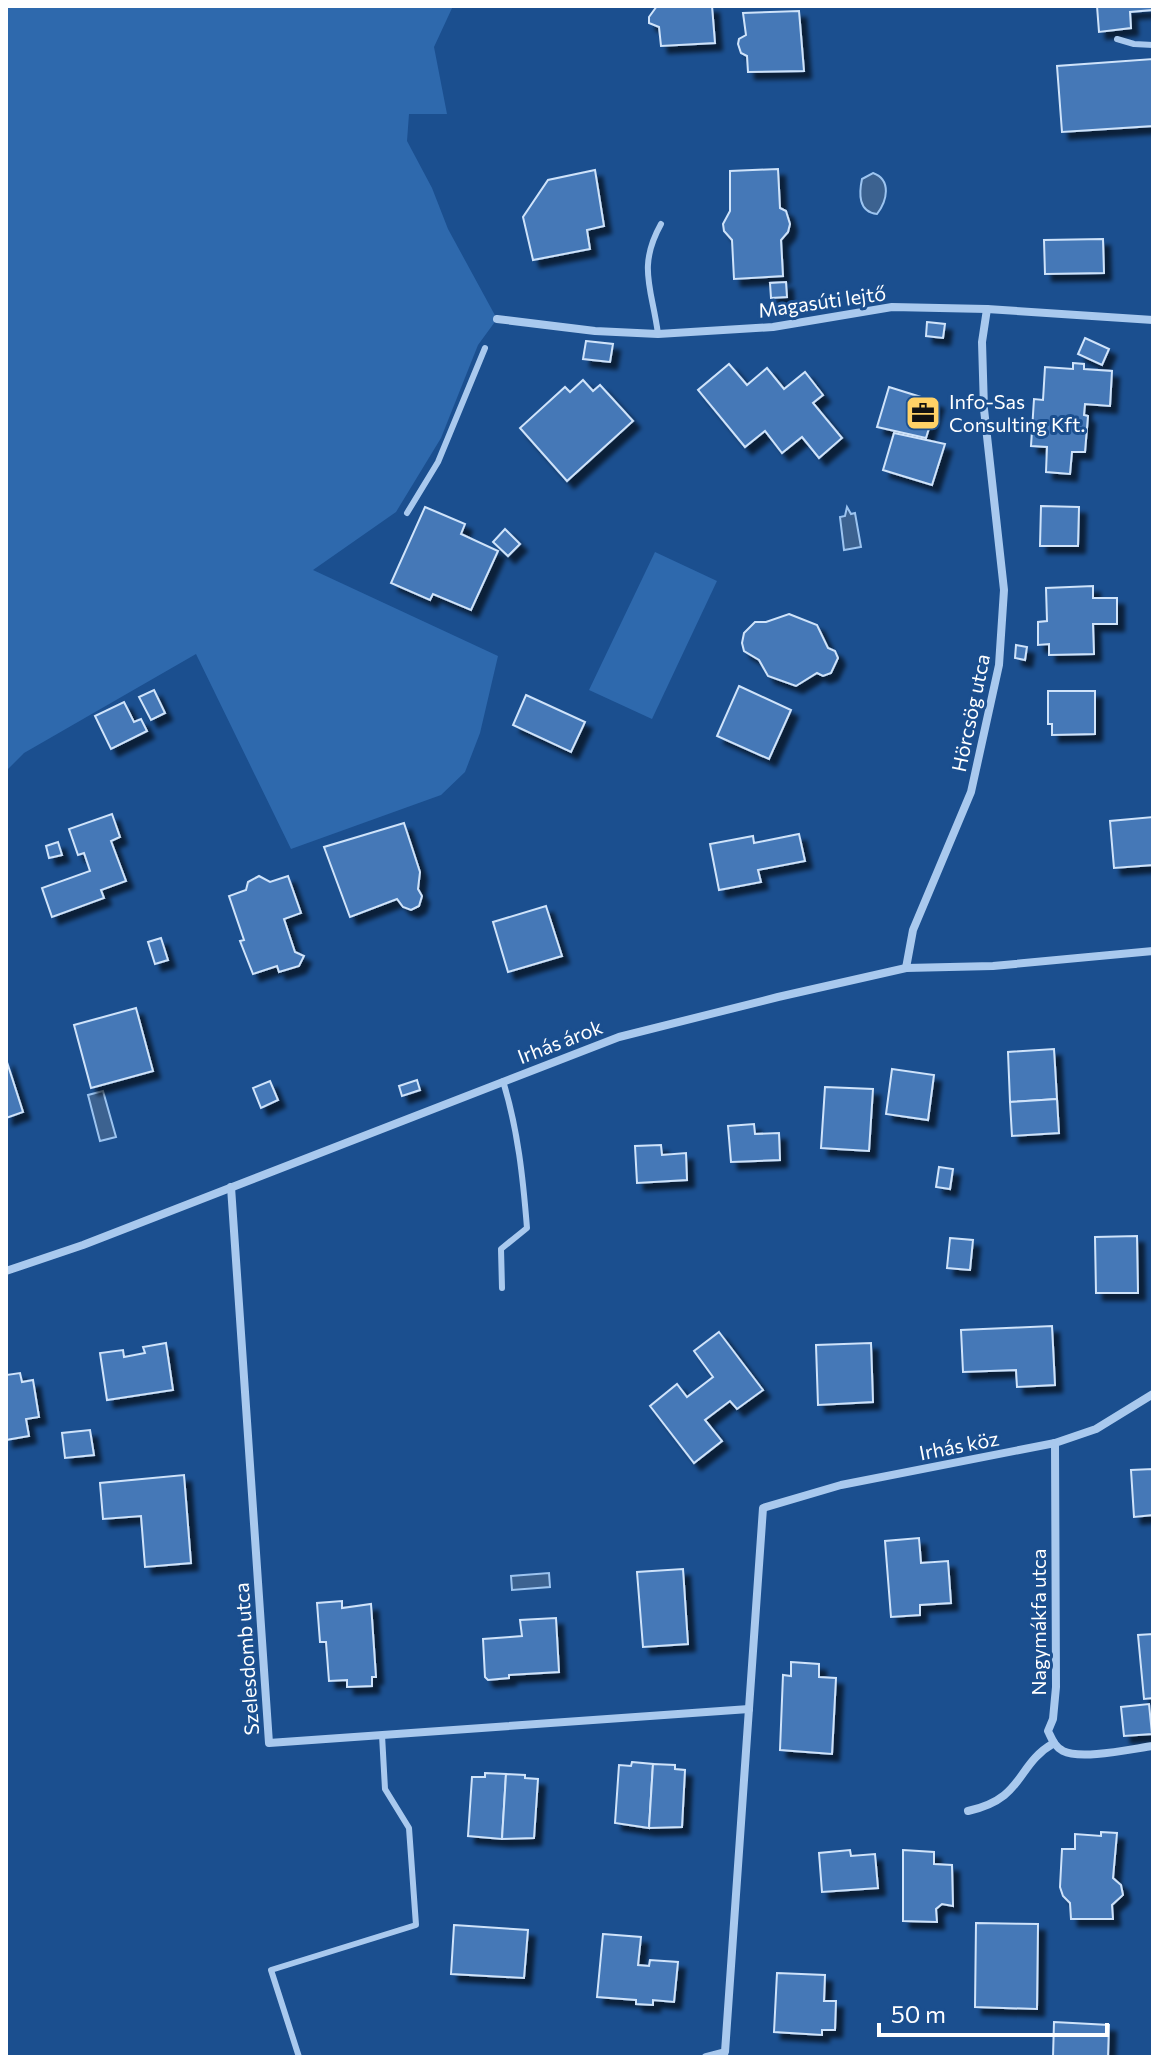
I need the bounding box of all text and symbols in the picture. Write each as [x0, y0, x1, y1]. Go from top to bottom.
street label: Magasúti lejtő [756, 280, 887, 322]
place label: Info-Sas Consulting Kft. [949, 389, 1085, 436]
office icon: Info-Sas Consulting Kft. [904, 394, 942, 432]
street label: Hörcsög utca [946, 652, 994, 774]
street label: Irhás árok [514, 1014, 606, 1068]
street label: Irhás köz [917, 1426, 1001, 1464]
street label: Nagymákfa utca [1026, 1549, 1050, 1695]
street label: Szelesdomb utca [229, 1582, 263, 1736]
scale bar [879, 1987, 1107, 2037]
text: 50 m [891, 1999, 946, 2028]

